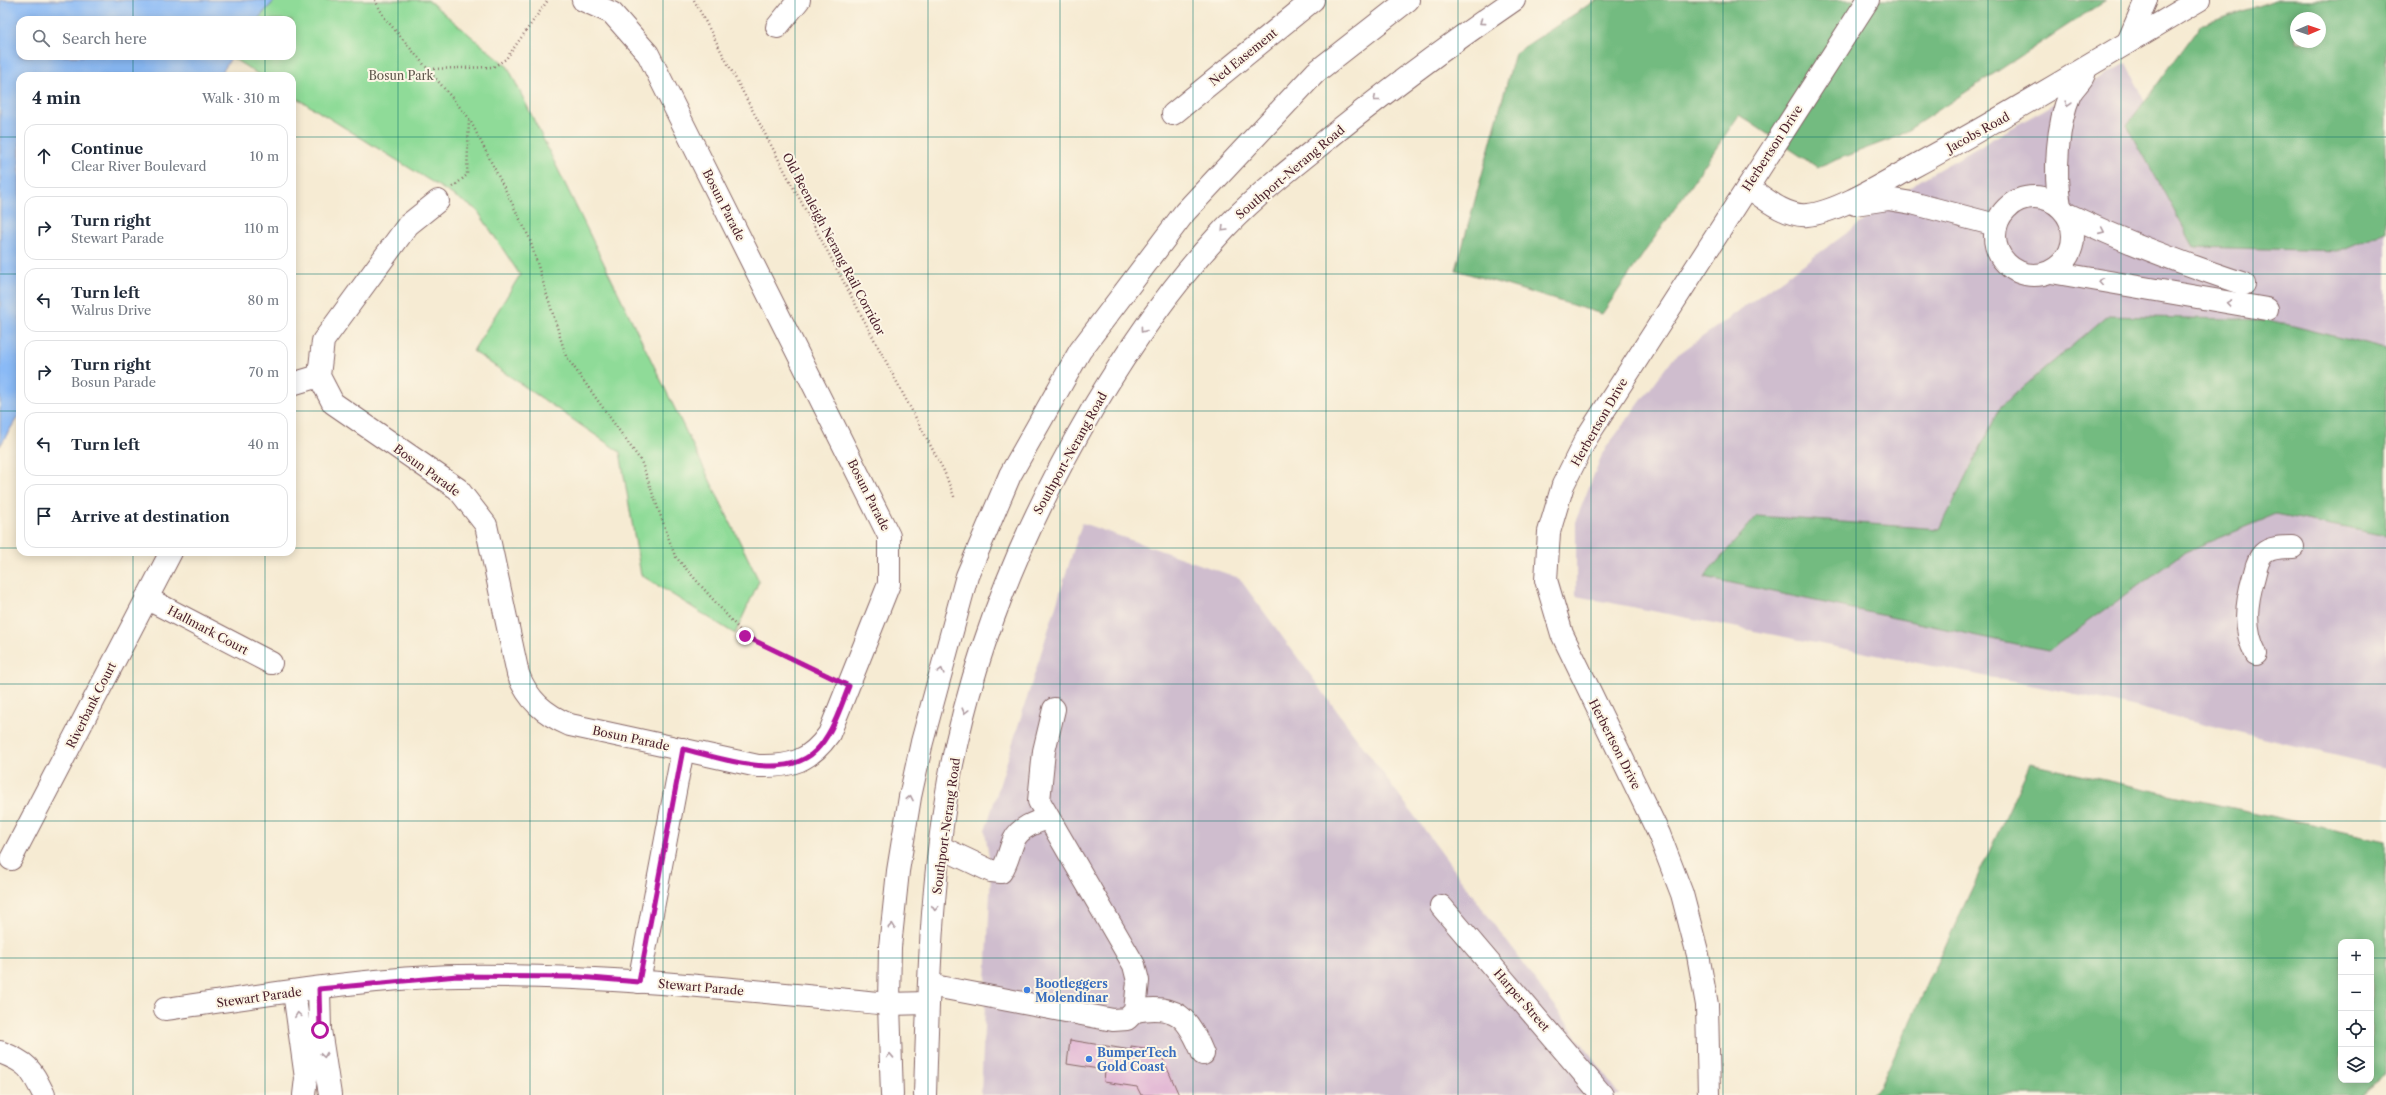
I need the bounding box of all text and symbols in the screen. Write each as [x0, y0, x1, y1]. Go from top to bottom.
north arrow [2290, 12, 2326, 48]
search box [16, 16, 296, 60]
one-way arrow [1479, 18, 1486, 25]
street label: Ned Easement [1206, 25, 1281, 89]
icon: search [30, 27, 52, 49]
text: Search here [62, 29, 147, 48]
park label: Bosun Park [368, 68, 435, 83]
text: 4 min [32, 88, 81, 108]
text: Walk · 310 m [202, 90, 280, 106]
one-way arrow [1374, 94, 1381, 101]
one-way arrow [2064, 100, 2073, 107]
street label: Herbertson Drive [1739, 102, 1806, 194]
street label: Jacobs Road [1942, 108, 2013, 156]
street label: Southport-Nerang Road [1233, 122, 1348, 222]
text: Continue [71, 139, 143, 158]
icon: ahead [33, 145, 55, 167]
text: 10 m [250, 148, 279, 164]
street label: Old Beenleigh Nerang Rail Corridor [779, 150, 889, 338]
text: Clear River Boulevard [71, 158, 206, 174]
street label: Bosun Parade [699, 167, 749, 244]
text: Turn right [71, 211, 151, 230]
icon: right [33, 217, 55, 239]
text: 110 m [244, 220, 279, 236]
one-way arrow [1222, 224, 1229, 232]
one-way arrow [2098, 226, 2106, 234]
text: Stewart Parade [71, 230, 164, 246]
one-way arrow [2098, 277, 2104, 286]
text: Turn left [71, 283, 140, 302]
icon: left [33, 289, 55, 311]
text: 80 m [247, 292, 279, 308]
one-way arrow [2226, 299, 2232, 308]
text: Walrus Drive [71, 302, 151, 318]
one-way arrow [1141, 325, 1148, 332]
text: Turn right [71, 355, 151, 374]
icon: right [33, 361, 55, 383]
text: 70 m [249, 364, 279, 380]
text: Bosun Parade [71, 374, 156, 390]
street label: Herbertson Drive [1568, 375, 1631, 469]
street label: Southport-Nerang Road [1030, 389, 1110, 517]
icon: left [33, 433, 55, 455]
text: Turn left [71, 435, 140, 454]
text: 40 m [248, 436, 279, 452]
street label: Bosun Parade [391, 441, 463, 499]
street label: Bosun Parade [844, 457, 894, 534]
icon: arrive [33, 505, 55, 527]
text: Arrive at destination [71, 507, 230, 526]
street label: Hallmark Court [165, 602, 252, 658]
route end [736, 627, 754, 645]
street label: Riverbank Court [63, 659, 119, 751]
one-way arrow [936, 668, 945, 675]
street label: Herbertson Drive [1586, 696, 1644, 792]
one-way arrow [961, 707, 970, 714]
street label: Bosun Parade [591, 723, 671, 754]
street label: Southport-Nerang Road [929, 756, 963, 895]
one-way arrow [906, 794, 914, 801]
one-way arrow [931, 905, 940, 911]
one-way arrow [887, 923, 896, 929]
map controls [2338, 939, 2374, 1083]
button: + [2338, 939, 2374, 975]
street label: Harper Street [1491, 966, 1554, 1035]
button: − [2338, 975, 2374, 1011]
street label: Stewart Parade [658, 976, 745, 998]
place label: Bootleggers Molendinar [1035, 976, 1108, 1005]
street label: Stewart Parade [215, 984, 303, 1010]
marker: Bootleggers Molendinar [1022, 985, 1032, 995]
button: locate [2338, 1011, 2374, 1047]
one-way arrow [294, 1012, 303, 1018]
route start [311, 1021, 329, 1039]
place label: BumperTech Gold Coast [1097, 1045, 1178, 1074]
button: layers [2338, 1047, 2374, 1083]
one-way arrow [319, 1052, 328, 1058]
one-way arrow [886, 1053, 895, 1059]
marker: BumperTech Gold Coast [1084, 1054, 1094, 1064]

